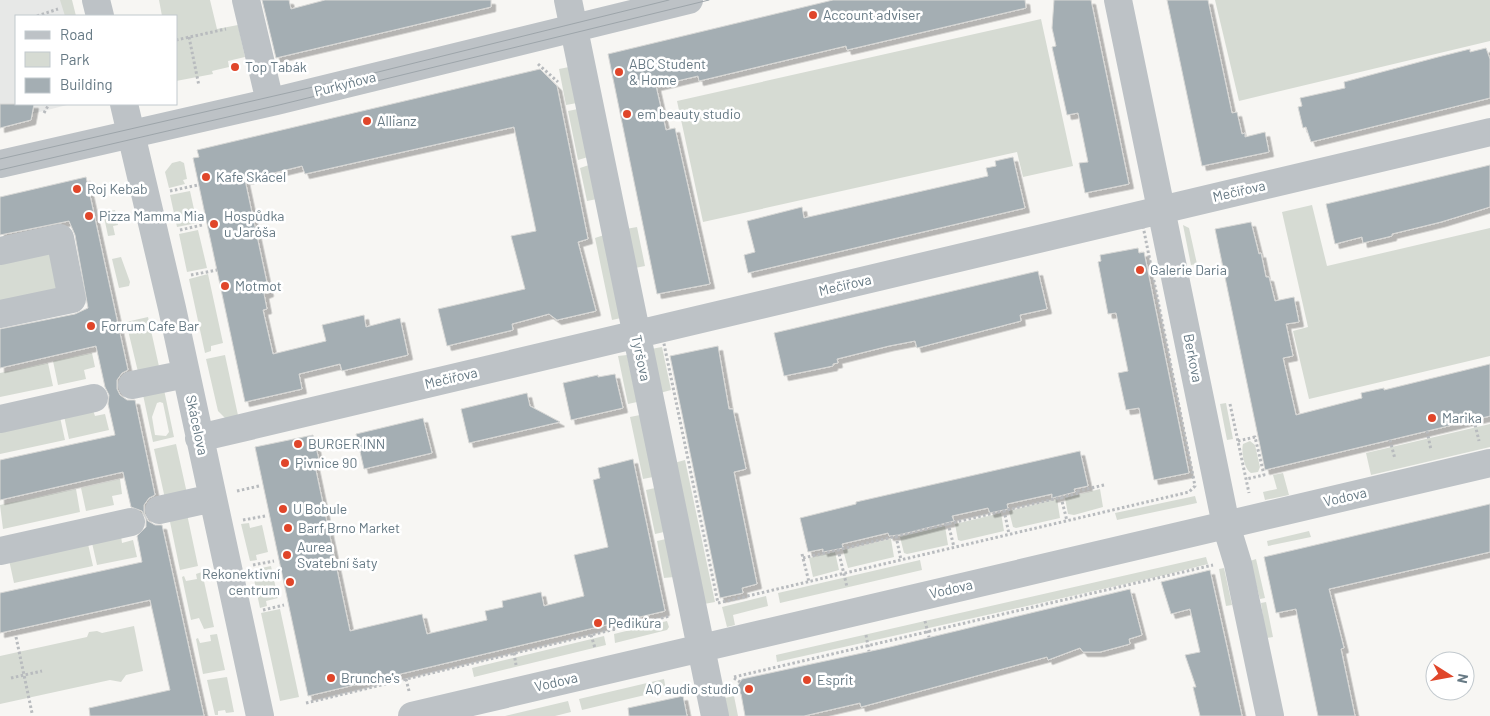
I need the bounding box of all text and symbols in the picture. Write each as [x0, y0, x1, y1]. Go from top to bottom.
place label: Account adviser [823, 6, 921, 23]
marker: Account adviser [807, 9, 819, 21]
legend [15, 15, 178, 105]
text: Road [60, 25, 93, 43]
text: Park [60, 50, 90, 68]
place label: ABC Student & Home [629, 55, 706, 88]
place label: Top Tabák [245, 58, 307, 75]
marker: Top Tabák [229, 61, 241, 73]
marker: ABC Student & Home [613, 66, 625, 78]
street label: Purkyňova [312, 68, 377, 99]
text: Building [60, 75, 113, 93]
place label: em beauty studio [637, 105, 741, 122]
marker: em beauty studio [621, 108, 633, 120]
place label: Allianz [377, 112, 416, 129]
marker: Allianz [361, 115, 373, 127]
place label: Kafe Skácel [216, 168, 286, 185]
marker: Kafe Skácel [200, 171, 212, 183]
street label: Mečířova [1211, 176, 1267, 205]
place label: Roj Kebab [87, 180, 148, 197]
marker: Roj Kebab [71, 183, 83, 195]
place label: Pizza Mamma Mia [99, 207, 204, 224]
place label: Hospůdka u Jaróša [224, 207, 284, 240]
marker: Pizza Mamma Mia [83, 210, 95, 222]
marker: Hospůdka u Jaróša [208, 218, 220, 230]
place label: Galerie Daria [1150, 261, 1227, 278]
marker: Galerie Daria [1134, 264, 1146, 276]
street label: Mečířova [817, 270, 873, 299]
place label: Motmot [235, 277, 282, 294]
marker: Motmot [219, 280, 231, 292]
place label: Forrum Cafe Bar [101, 317, 199, 334]
marker: Forrum Cafe Bar [85, 320, 97, 332]
street label: Berkova [1180, 332, 1207, 384]
street label: Tyršova [628, 333, 655, 383]
street label: Mečířova [423, 363, 479, 392]
street label: Skácelova [183, 393, 212, 457]
place label: Marika [1442, 409, 1482, 426]
marker: Marika [1426, 412, 1438, 424]
place label: BURGER INN [308, 435, 385, 452]
marker: BURGER INN [292, 438, 304, 450]
place label: Pivnice 90 [295, 454, 357, 471]
marker: Pivnice 90 [279, 457, 291, 469]
street label: Vodova [1322, 483, 1368, 510]
place label: U Bobule [293, 500, 347, 517]
marker: U Bobule [277, 503, 289, 515]
place label: Barf Brno Market [298, 519, 400, 536]
marker: Barf Brno Market [282, 522, 294, 534]
place label: Aurea Svatební šaty [297, 538, 378, 571]
marker: Aurea Svatební šaty [281, 549, 293, 561]
place label: Rekonektivní centrum [202, 565, 280, 598]
street label: Vodova [928, 575, 974, 602]
marker: Rekonektivní centrum [284, 576, 296, 588]
place label: Pedikúra [608, 614, 662, 631]
marker: Pedikúra [592, 617, 604, 629]
north arrow [1425, 651, 1475, 701]
street label: Vodova [533, 668, 579, 695]
place label: Brunche's [341, 669, 400, 686]
place label: Esprit [817, 671, 854, 688]
marker: Brunche's [325, 672, 337, 684]
text: N [1454, 672, 1472, 685]
marker: Esprit [801, 674, 813, 686]
place label: AQ audio studio [645, 680, 739, 697]
marker: AQ audio studio [743, 683, 755, 695]

